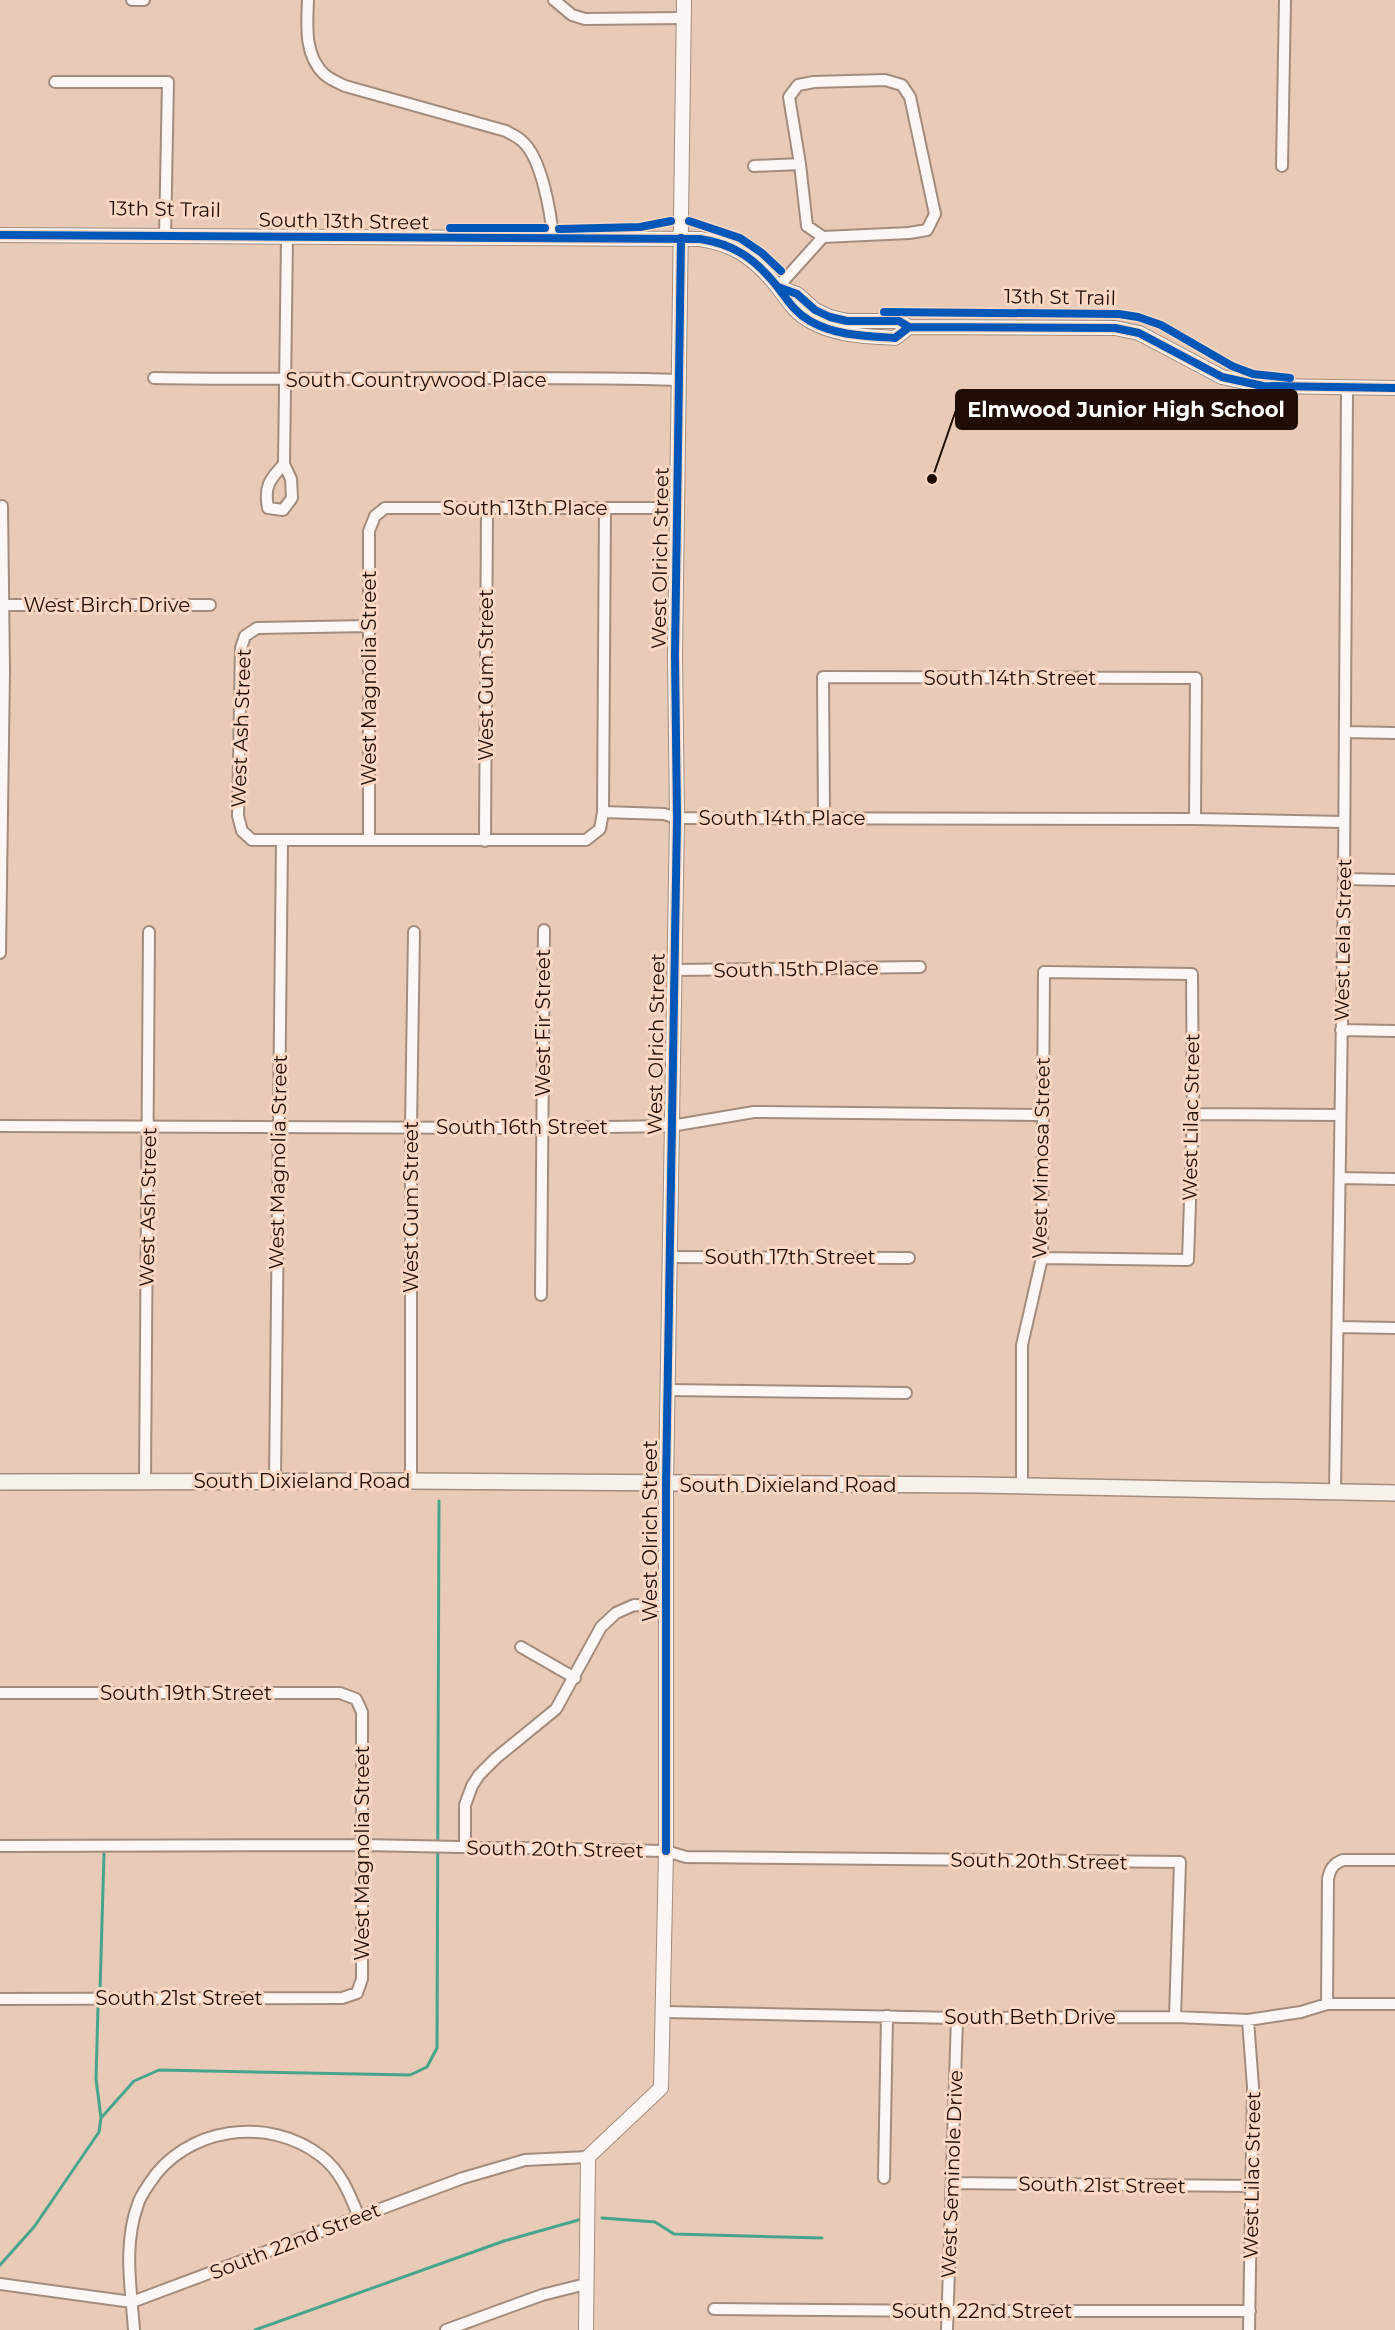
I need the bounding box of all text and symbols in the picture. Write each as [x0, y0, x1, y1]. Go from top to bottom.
street label: 13th St Trail [109, 196, 221, 222]
street label: South 13th Street [258, 208, 430, 234]
street label: 13th St Trail [1004, 284, 1116, 310]
street label: South Countrywood Place [286, 368, 547, 392]
callout: Elmwood Junior High School [956, 390, 1297, 429]
text: Elmwood Junior High School [967, 397, 1285, 422]
street label: West Olrich Street [646, 467, 674, 649]
street label: South 13th Place [442, 496, 608, 520]
street label: West Magnolia Street [357, 570, 381, 786]
street label: West Gum Street [474, 589, 498, 761]
street label: West Birch Drive [24, 593, 190, 617]
street label: West Ash Street [226, 648, 256, 808]
street label: South 14th Street [924, 666, 1096, 690]
street label: South 14th Place [698, 806, 866, 830]
street label: West Lela Street [1330, 858, 1356, 1022]
street label: West Fir Street [531, 949, 555, 1097]
street label: West Olrich Street [642, 953, 670, 1135]
street label: South 15th Place [713, 956, 879, 982]
street label: West Lilac Street [1178, 1033, 1204, 1201]
street label: West Magnolia Street [264, 1054, 292, 1270]
street label: West Mimosa Street [1027, 1057, 1055, 1259]
street label: South 16th Street [436, 1115, 608, 1139]
street label: West Gum Street [399, 1121, 423, 1293]
street label: West Ash Street [135, 1127, 161, 1287]
street label: South 17th Street [704, 1245, 876, 1269]
street label: West Olrich Street [638, 1440, 662, 1622]
street label: South Dixieland Road [194, 1469, 411, 1493]
street label: South Dixieland Road [680, 1473, 897, 1497]
street label: South 19th Street [100, 1681, 272, 1705]
street label: West Magnolia Street [350, 1745, 374, 1961]
street label: South 20th Street [466, 1835, 644, 1863]
street label: South 20th Street [950, 1847, 1128, 1875]
street label: South 21st Street [95, 1986, 263, 2010]
street label: South Beth Drive [944, 2005, 1116, 2029]
street label: West Seminole Drive [936, 2069, 968, 2279]
street label: West Lilac Street [1239, 2091, 1265, 2259]
street label: South 21st Street [1018, 2172, 1186, 2198]
street label: South 22nd Street [206, 2197, 384, 2285]
street label: South 22nd Street [892, 2299, 1072, 2323]

